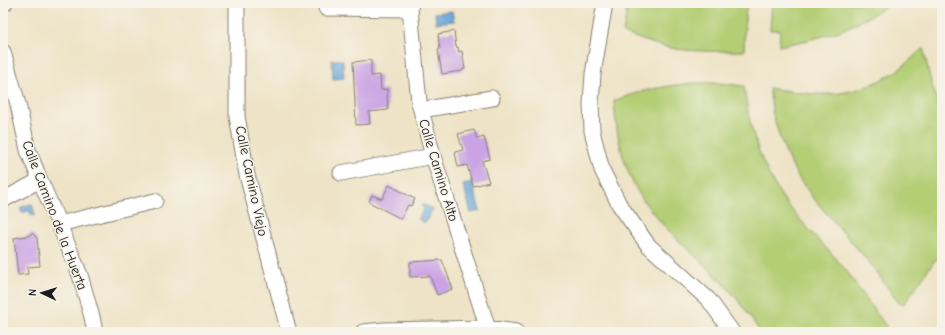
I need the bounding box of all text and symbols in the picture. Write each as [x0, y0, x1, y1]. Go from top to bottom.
street label: Calle Camino Alto [415, 117, 462, 223]
street label: Calle Camino Viejo [232, 124, 272, 238]
street label: Calle Camino de la Huerta [18, 138, 91, 292]
north arrow [22, 273, 62, 313]
text: N [26, 288, 39, 296]

